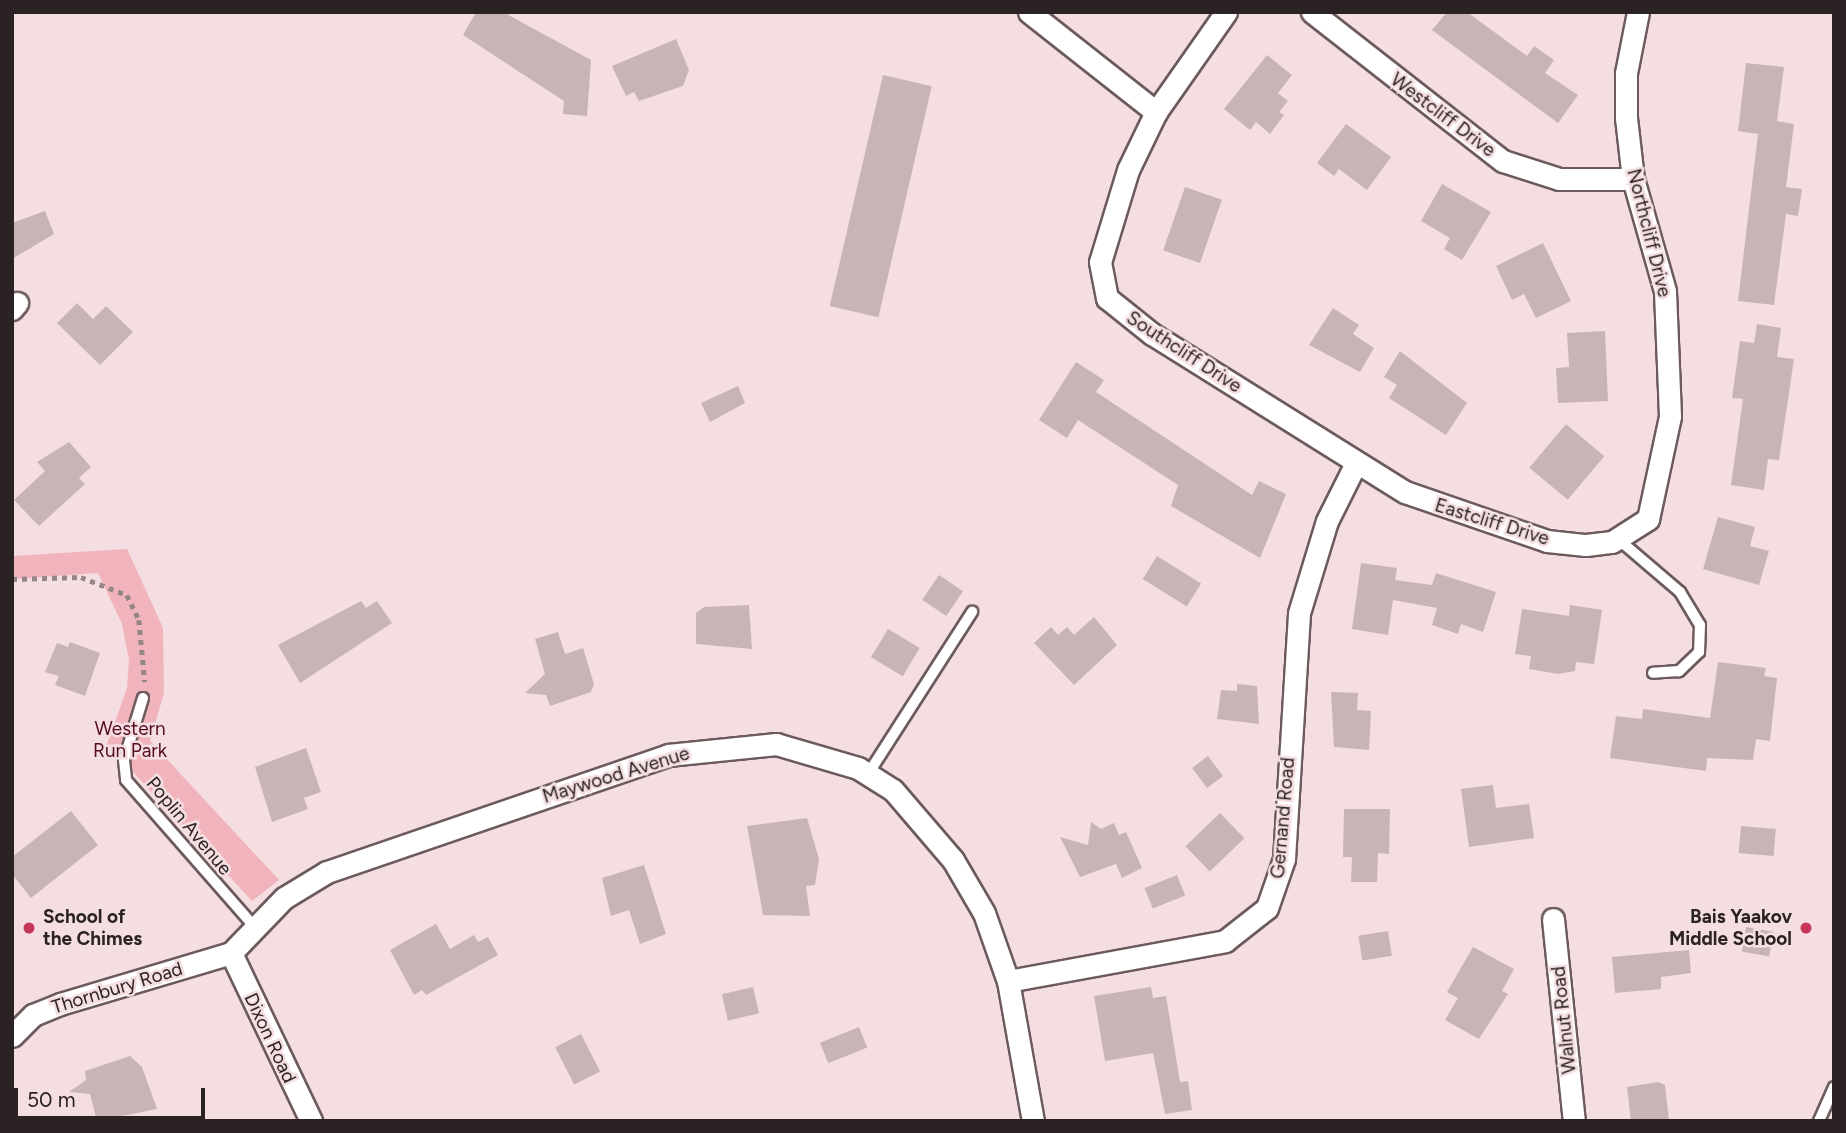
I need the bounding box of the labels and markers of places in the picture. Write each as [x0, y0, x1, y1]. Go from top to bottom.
place label: School of the Chimes [43, 906, 142, 950]
place label: Bais Yaakov Middle School [1669, 906, 1792, 950]
marker: School of the Chimes [21, 920, 37, 936]
marker: Bais Yaakov Middle School [1798, 920, 1814, 936]

